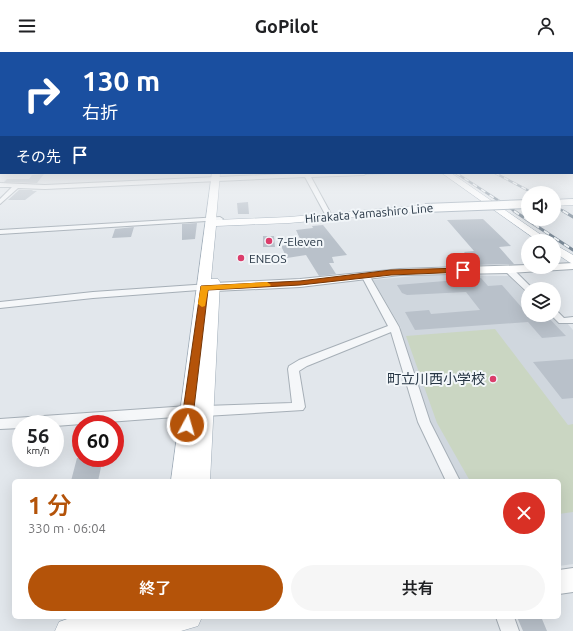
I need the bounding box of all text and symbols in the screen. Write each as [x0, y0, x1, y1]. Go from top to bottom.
icon: menu [16, 15, 38, 37]
icon: person [535, 15, 557, 37]
text: GoPilot [255, 16, 318, 36]
text: 130 m [82, 65, 160, 96]
icon: right [16, 68, 68, 120]
text: 右折 [82, 102, 118, 122]
icon: arrive [69, 144, 91, 166]
text: その先 [16, 148, 61, 165]
map controls [521, 186, 561, 322]
button: sound [521, 186, 561, 226]
street label: Hirakata Yamashiro Line [304, 201, 434, 225]
button: search [521, 234, 561, 274]
place label: 7-Eleven [277, 235, 323, 248]
marker: 7-Eleven [264, 236, 274, 246]
place label: ENEOS [249, 252, 286, 265]
marker: ENEOS [236, 253, 246, 263]
pin [446, 253, 480, 287]
icon: arrive [452, 259, 474, 281]
button: layers [521, 282, 561, 322]
place label: 町立川西小学校 [387, 371, 485, 387]
marker: 町立川西小学校 [488, 374, 498, 384]
position arrow [166, 404, 208, 446]
speed limit sign: 60 [72, 415, 124, 467]
text: 56 [27, 424, 49, 447]
text: km/h [26, 445, 50, 456]
text: 1 分 [28, 492, 71, 519]
button: close [503, 492, 545, 534]
text: 330 m · 06:04 [28, 521, 106, 535]
button: 終了 [28, 565, 283, 611]
button: 共有 [291, 565, 545, 611]

